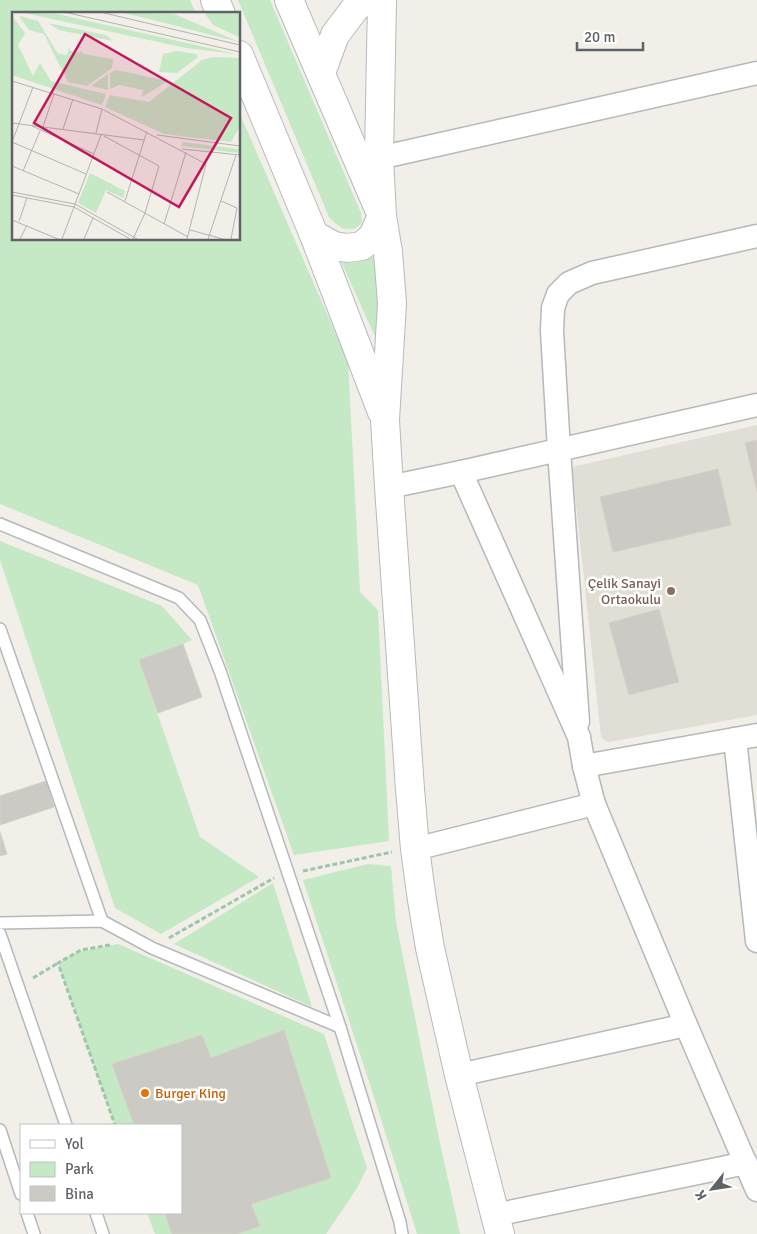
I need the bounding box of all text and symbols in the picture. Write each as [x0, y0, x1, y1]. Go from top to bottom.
inset map [12, 12, 240, 240]
scale bar [577, 20, 643, 52]
text: 20 m [584, 28, 615, 46]
place label: Çelik Sanayi Ortaokulu [588, 575, 661, 608]
marker: Çelik Sanayi Ortaokulu [665, 585, 677, 597]
place label: Burger King [155, 1085, 226, 1102]
marker: Burger King [139, 1087, 151, 1099]
legend [20, 1124, 182, 1214]
text: Yol [65, 1135, 84, 1153]
text: Park [65, 1160, 94, 1178]
north arrow [687, 1164, 737, 1214]
text: Bina [65, 1185, 94, 1203]
text: K [691, 1187, 711, 1203]

